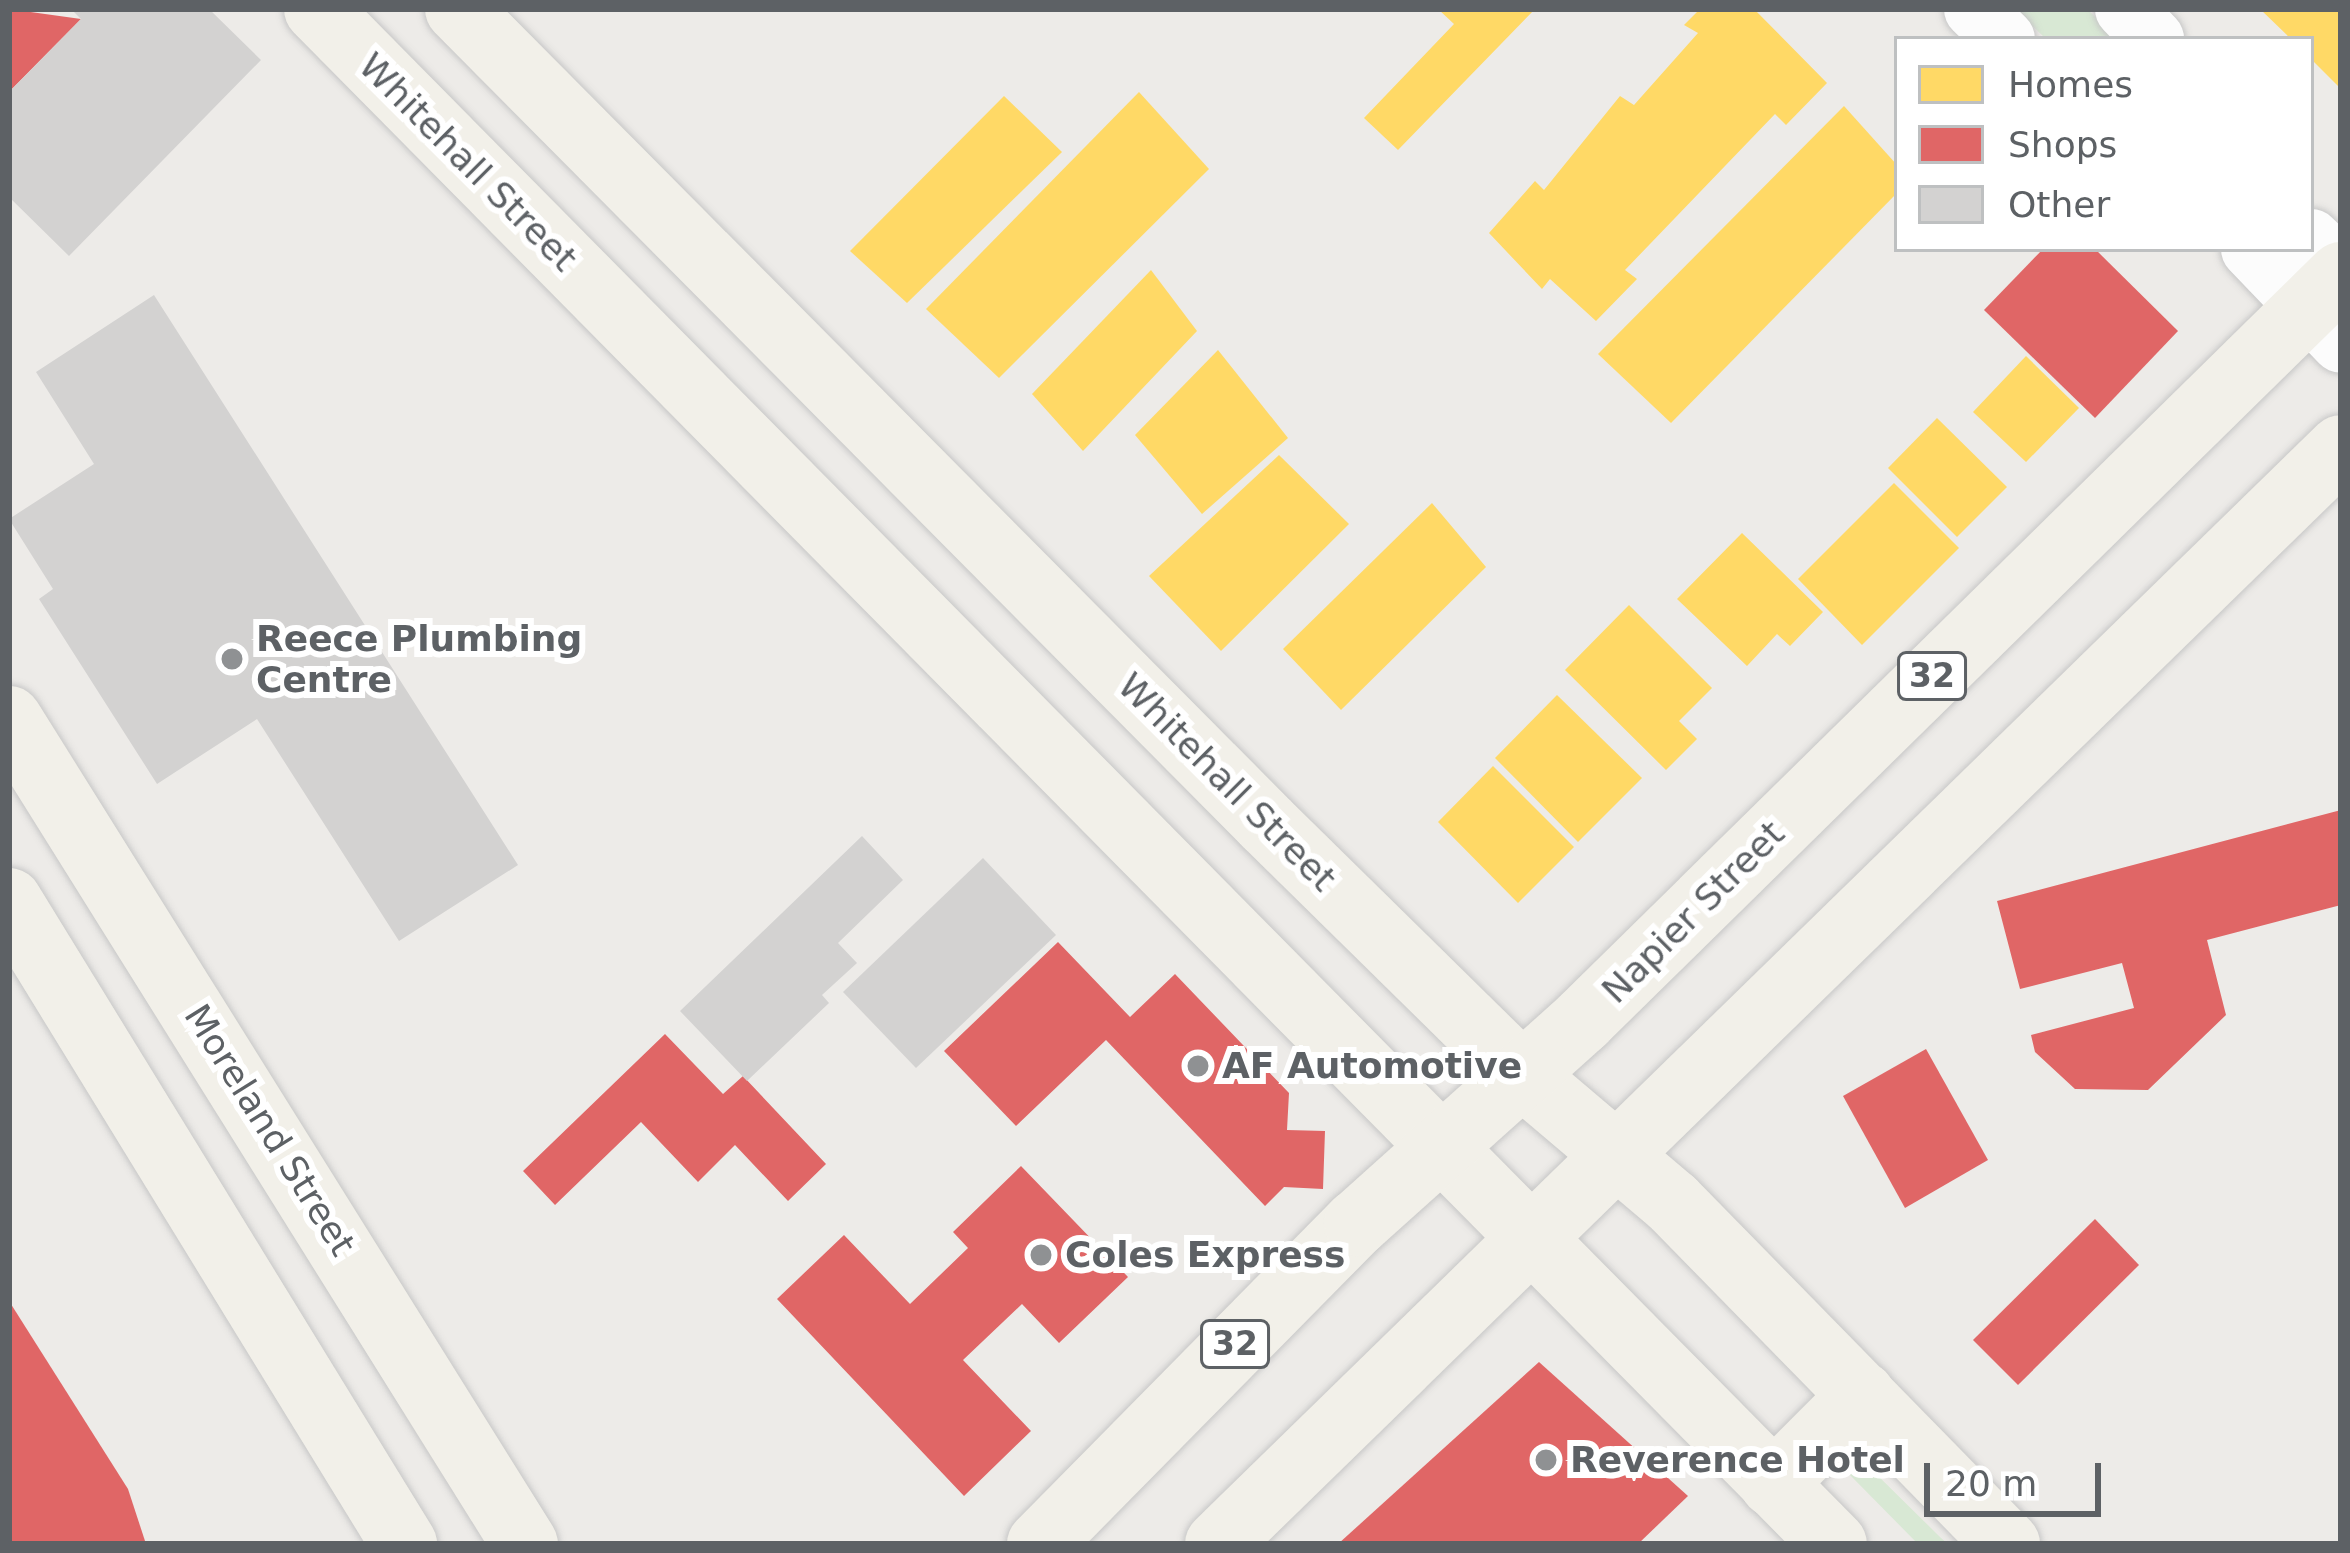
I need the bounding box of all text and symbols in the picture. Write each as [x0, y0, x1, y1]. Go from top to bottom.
legend [1894, 36, 2314, 252]
street label: Whitehall Street [350, 44, 586, 280]
text: Homes [2008, 64, 2133, 105]
text: Shops [2008, 124, 2117, 165]
text: Other [2008, 184, 2110, 225]
place label: Reece Plumbing Centre [256, 616, 582, 701]
marker: Reece Plumbing Centre [219, 646, 245, 672]
road number: 32 [1896, 649, 1968, 703]
street label: Whitehall Street [1109, 664, 1345, 900]
street label: Napier Street [1593, 812, 1793, 1012]
street label: Moreland Street [175, 997, 365, 1263]
place label: AF Automotive [1222, 1044, 1522, 1088]
marker: AF Automotive [1185, 1053, 1211, 1079]
place label: Coles Express [1065, 1233, 1345, 1277]
marker: Coles Express [1028, 1242, 1054, 1268]
road number: 32 [1199, 1317, 1271, 1371]
place label: Reverence Hotel [1570, 1438, 1905, 1482]
scale bar [1930, 1439, 2107, 1513]
marker: Reverence Hotel [1533, 1447, 1559, 1473]
text: 20 m [1945, 1463, 2037, 1504]

